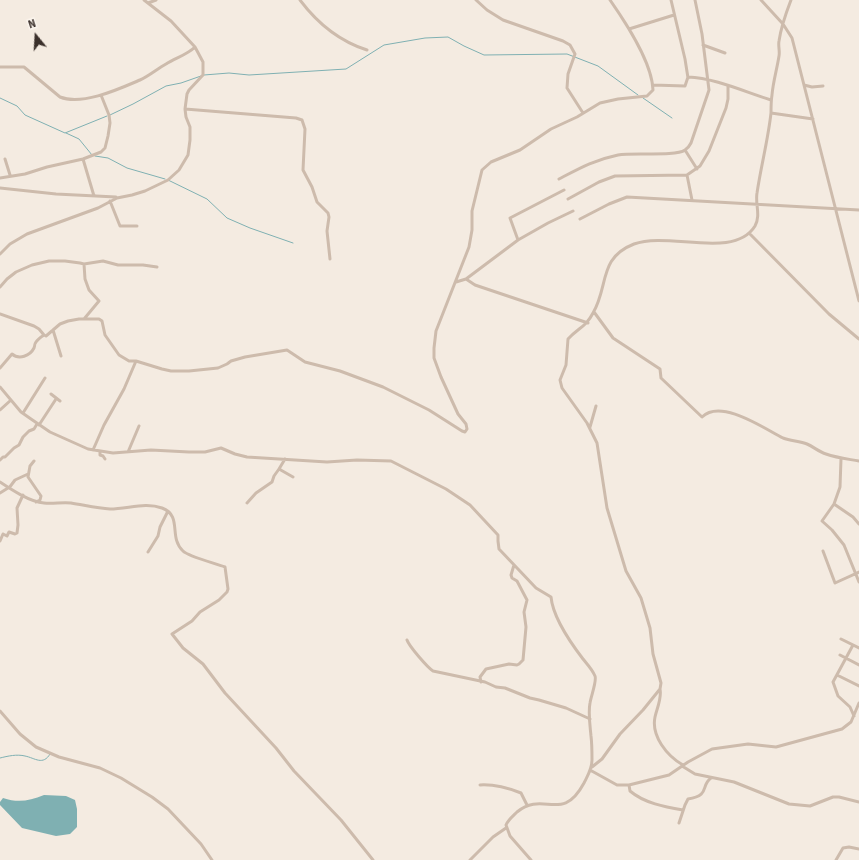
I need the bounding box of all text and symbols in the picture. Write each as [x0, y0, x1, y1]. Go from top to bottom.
north arrow [16, 16, 56, 56]
text: N [26, 16, 38, 32]

